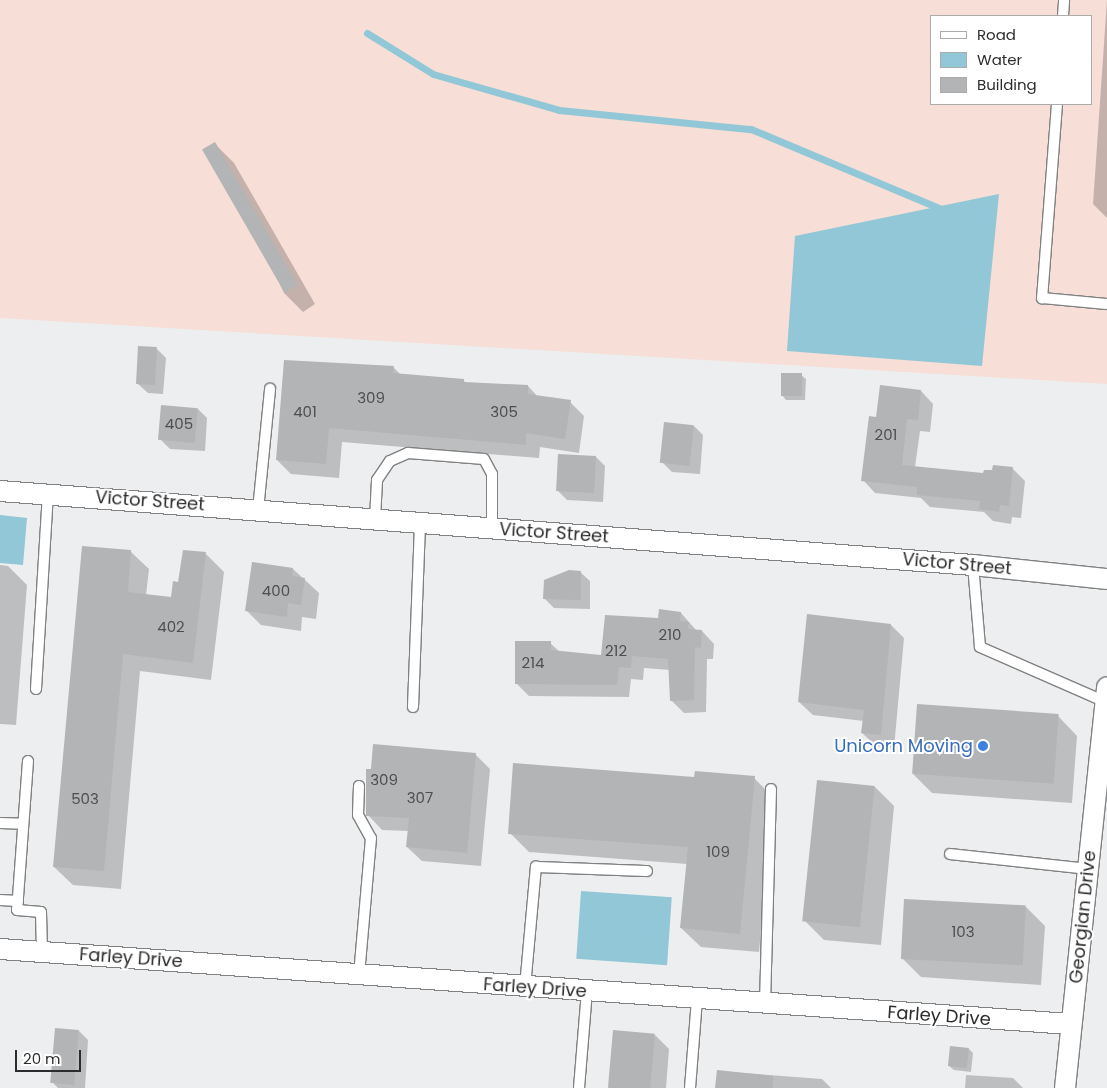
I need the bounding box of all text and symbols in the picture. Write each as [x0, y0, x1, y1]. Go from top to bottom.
legend [930, 15, 1092, 105]
text: Road [977, 24, 1016, 45]
text: Water [977, 49, 1022, 70]
text: Building [977, 74, 1037, 95]
house number: 309 [357, 389, 385, 407]
house number: 401 [293, 403, 317, 421]
house number: 305 [490, 403, 518, 421]
house number: 405 [165, 415, 193, 433]
house number: 201 [875, 426, 897, 444]
street label: Victor Street [94, 486, 206, 516]
street label: Victor Street [498, 518, 610, 548]
street label: Victor Street [901, 548, 1013, 580]
house number: 400 [262, 582, 290, 600]
house number: 402 [157, 618, 185, 636]
house number: 210 [659, 626, 681, 644]
house number: 212 [605, 642, 627, 660]
house number: 214 [522, 654, 544, 672]
place label: Unicorn Moving [834, 735, 973, 757]
marker: Unicorn Moving [977, 740, 989, 752]
house number: 309 [370, 771, 398, 789]
house number: 307 [407, 789, 433, 807]
house number: 503 [71, 790, 99, 808]
house number: 109 [706, 843, 730, 861]
street label: Georgian Drive [1065, 849, 1101, 985]
house number: 103 [951, 923, 975, 941]
street label: Farley Drive [79, 944, 183, 972]
street label: Farley Drive [483, 974, 587, 1002]
street label: Farley Drive [887, 1002, 991, 1030]
scale bar [18, 1040, 84, 1072]
text: 20 m [23, 1048, 61, 1069]

